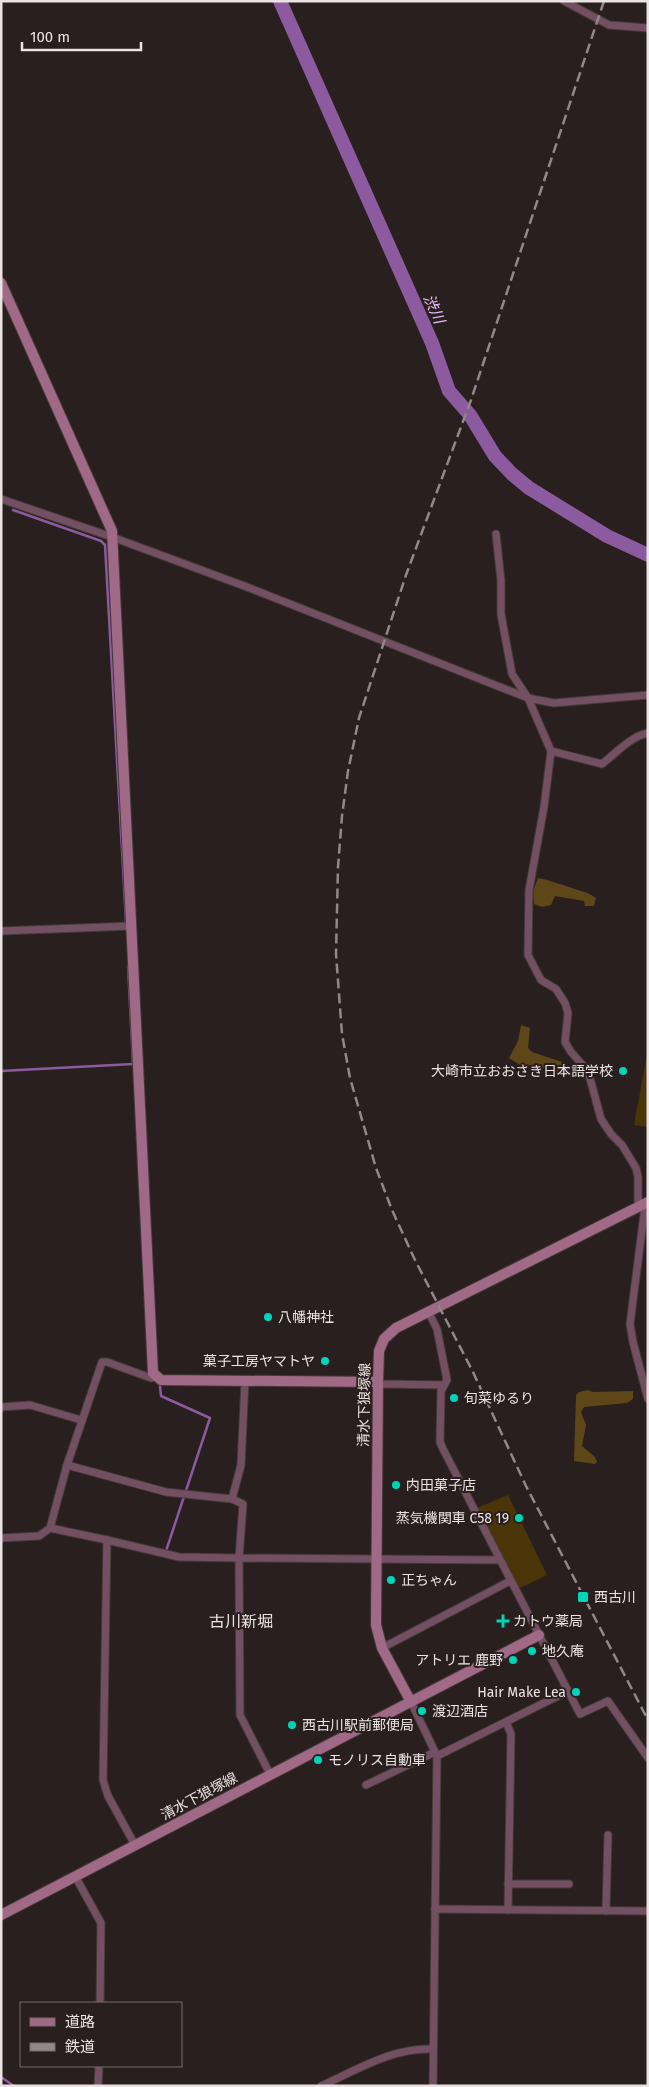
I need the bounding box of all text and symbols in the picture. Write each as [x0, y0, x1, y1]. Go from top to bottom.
scale bar [22, 20, 141, 52]
text: 100 m [30, 28, 70, 46]
water label: 渋川 [420, 292, 449, 328]
place label: 大崎市立おおさき日本語学校 [431, 1063, 613, 1080]
marker: 大崎市立おおさき日本語学校 [617, 1065, 629, 1077]
place label: 八幡神社 [278, 1309, 334, 1326]
marker: 八幡神社 [262, 1311, 274, 1323]
place label: 菓子工房ヤマトヤ [203, 1353, 315, 1370]
marker: 菓子工房ヤマトヤ [319, 1355, 331, 1367]
street label: 清水下狼塚線 [355, 1363, 374, 1447]
place label: 旬菜ゆるり [464, 1390, 534, 1407]
marker: 旬菜ゆるり [448, 1392, 460, 1404]
place label: 内田菓子店 [406, 1477, 476, 1494]
marker: 内田菓子店 [390, 1479, 402, 1491]
place label: 蒸気機関車 C58 19 [396, 1510, 509, 1527]
marker: 蒸気機関車 C58 19 [513, 1512, 525, 1524]
place label: 正ちゃん [401, 1572, 457, 1589]
marker: 正ちゃん [385, 1574, 397, 1586]
place label: 西古川 [594, 1589, 636, 1606]
marker: 西古川 [576, 1590, 590, 1604]
district label: 古川新堀 [209, 1612, 273, 1631]
place label: カトウ薬局 [513, 1613, 583, 1630]
marker: カトウ薬局 [497, 1615, 509, 1627]
place label: 地久庵 [542, 1643, 584, 1660]
marker: 地久庵 [526, 1645, 538, 1657]
place label: アトリエ 鹿野 [415, 1652, 503, 1669]
marker: アトリエ 鹿野 [507, 1654, 519, 1666]
place label: Hair Make Lea [477, 1684, 566, 1701]
marker: Hair Make Lea [570, 1686, 582, 1698]
place label: 渡辺酒店 [432, 1703, 488, 1720]
marker: 渡辺酒店 [416, 1705, 428, 1717]
place label: 西古川駅前郵便局 [302, 1717, 414, 1734]
marker: 西古川駅前郵便局 [286, 1719, 298, 1731]
place label: モノリス自動車 [328, 1752, 426, 1769]
marker: モノリス自動車 [312, 1754, 324, 1766]
street label: 清水下狼塚線 [158, 1769, 240, 1824]
legend [20, 2002, 182, 2067]
text: 道路 [65, 2013, 95, 2031]
text: 鉄道 [65, 2038, 95, 2056]

